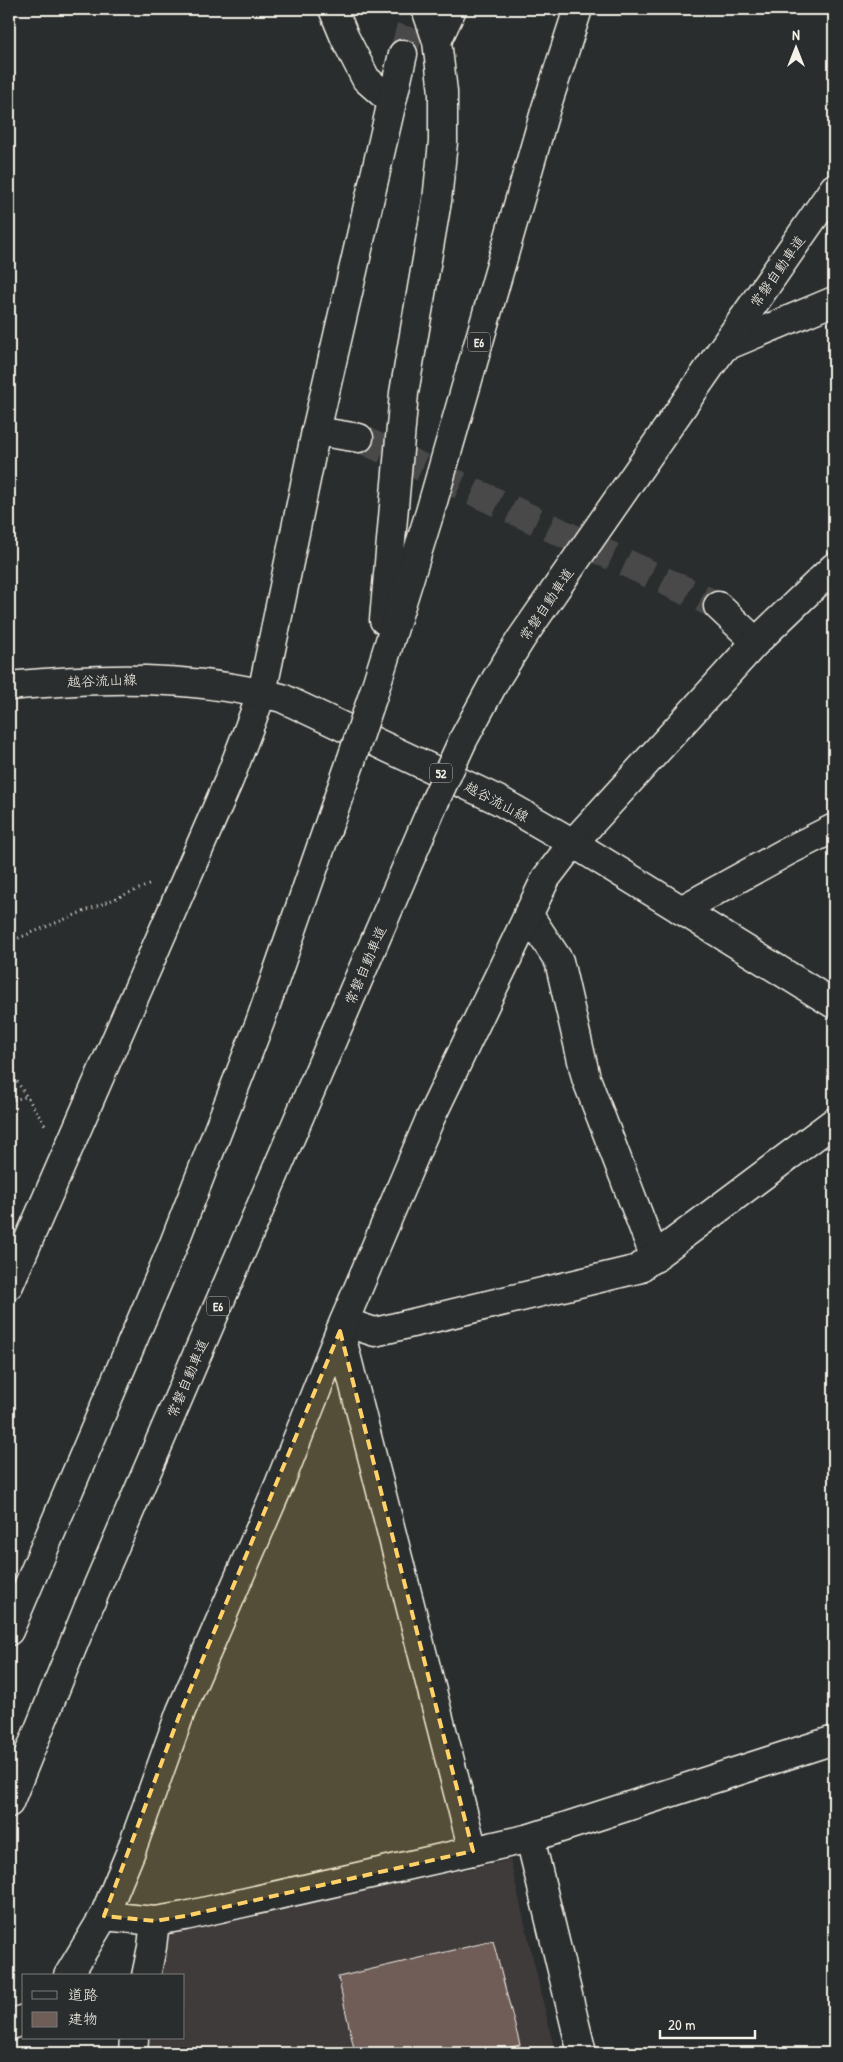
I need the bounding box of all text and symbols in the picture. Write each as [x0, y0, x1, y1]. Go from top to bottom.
north arrow [770, 22, 820, 72]
text: N [792, 25, 800, 44]
street label: 常磐自動車道 [745, 231, 809, 311]
road number: E6 [468, 332, 490, 352]
street label: 常磐自動車道 [515, 564, 577, 644]
street label: 越谷流山線 [67, 669, 137, 691]
road number: 52 [430, 764, 452, 782]
street label: 越谷流山線 [462, 776, 532, 826]
street label: 常磐自動車道 [340, 923, 390, 1007]
road number: E6 [207, 1296, 229, 1315]
street label: 常磐自動車道 [162, 1336, 212, 1420]
legend [22, 1974, 185, 2040]
text: 道路 [68, 1984, 98, 2005]
scale bar [660, 2007, 756, 2039]
text: 建物 [68, 2008, 98, 2029]
text: 20 m [668, 2014, 695, 2035]

